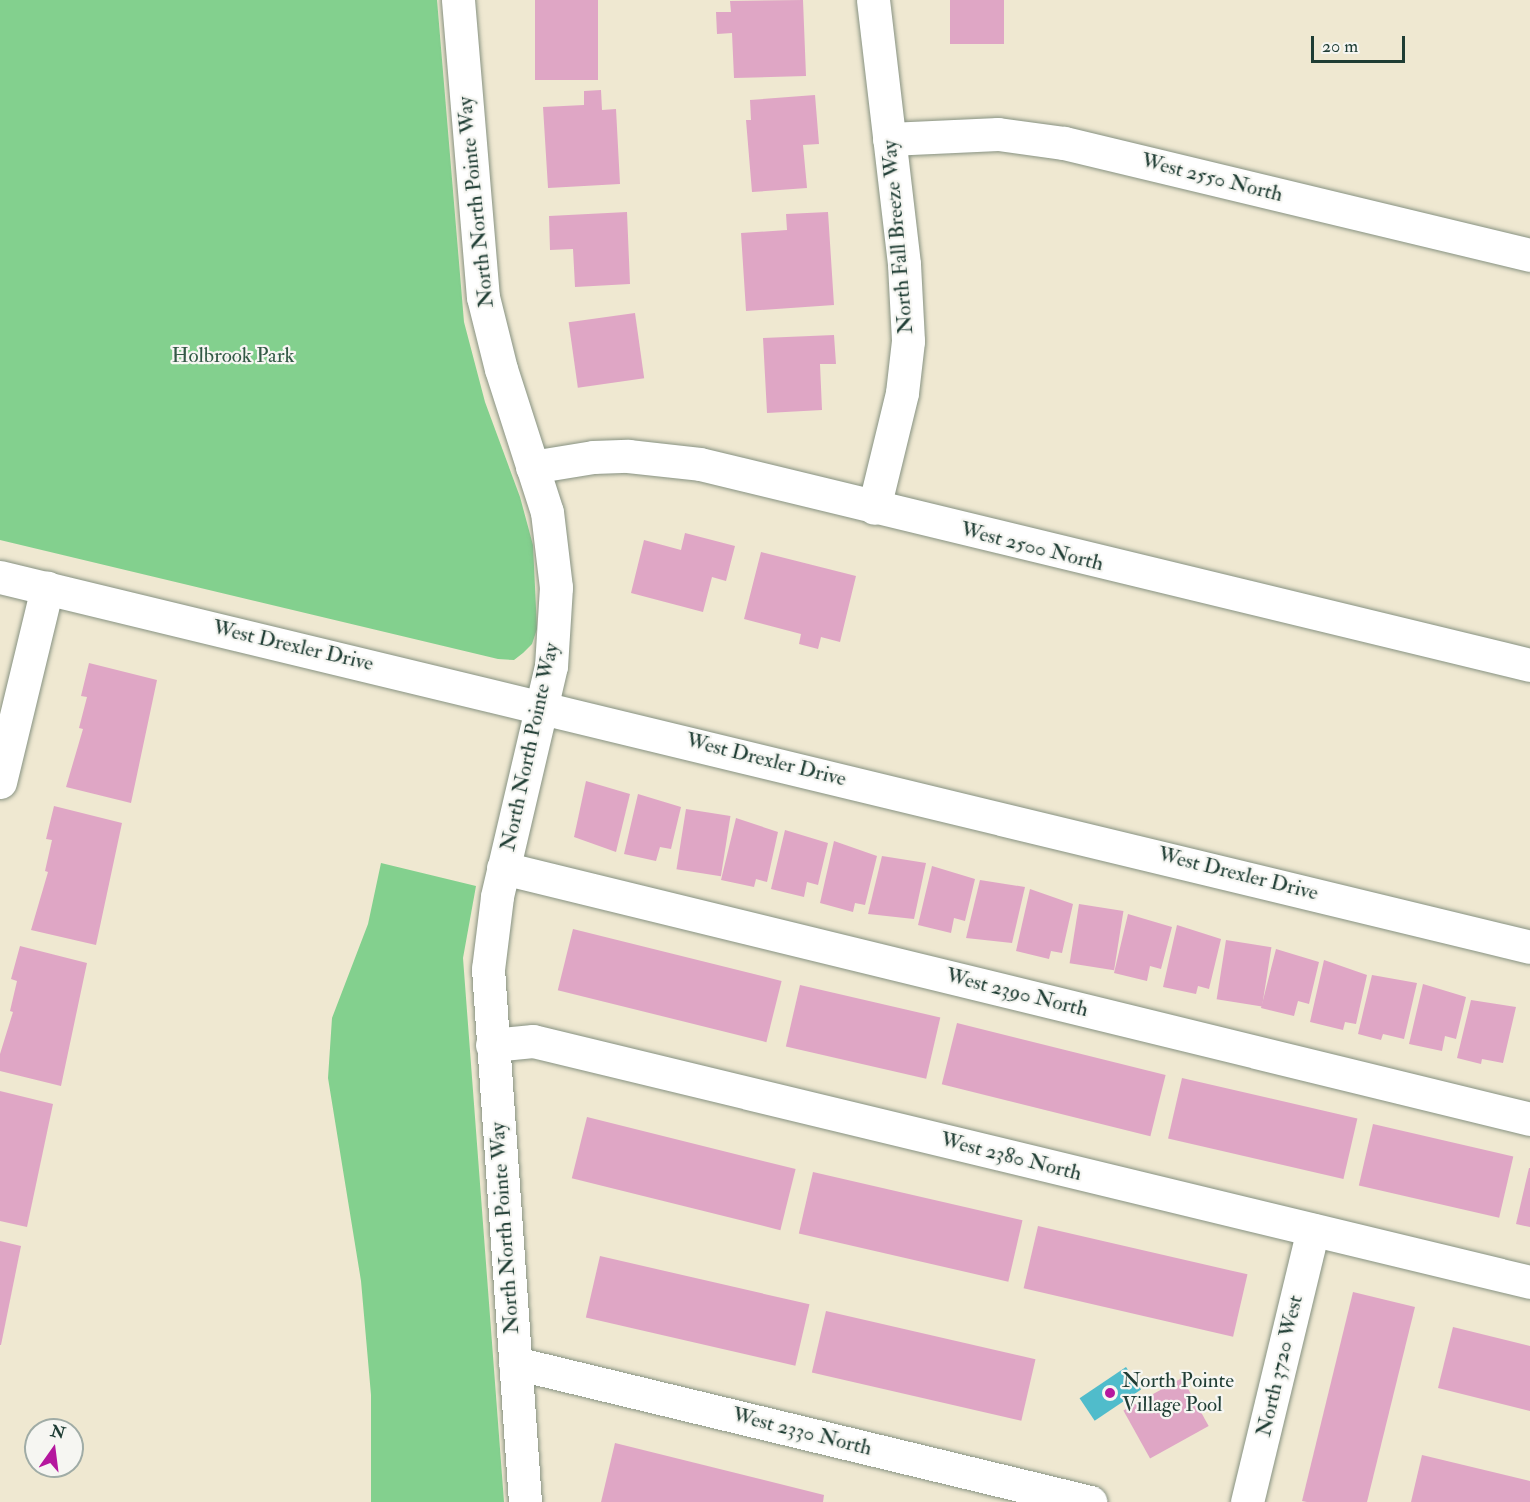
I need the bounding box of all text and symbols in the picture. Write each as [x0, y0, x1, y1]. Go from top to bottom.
scale bar [1314, 24, 1408, 62]
text: 20 m [1322, 35, 1358, 58]
street label: North North Pointe Way [452, 95, 500, 309]
street label: North Fall Breeze Way [877, 139, 919, 335]
street label: West 2550 North [1139, 148, 1285, 208]
park label: Holbrook Park [171, 343, 295, 369]
street label: West 2500 North [958, 517, 1106, 577]
street label: West Drexler Drive [210, 615, 376, 677]
street label: North North Pointe Way [496, 641, 564, 853]
street label: West Drexler Drive [683, 728, 849, 792]
street label: West Drexler Drive [1155, 842, 1321, 906]
street label: West 2390 North [943, 963, 1091, 1023]
street label: North North Pointe Way [485, 1121, 525, 1335]
street label: West 2380 North [938, 1127, 1084, 1187]
street label: North 3720 West [1251, 1293, 1309, 1439]
place label: North Pointe Village Pool [1122, 1368, 1234, 1418]
marker: North Pointe Village Pool [1103, 1386, 1117, 1400]
street label: West 2330 North [730, 1403, 874, 1461]
north arrow [24, 1418, 84, 1478]
text: N [48, 1421, 67, 1444]

